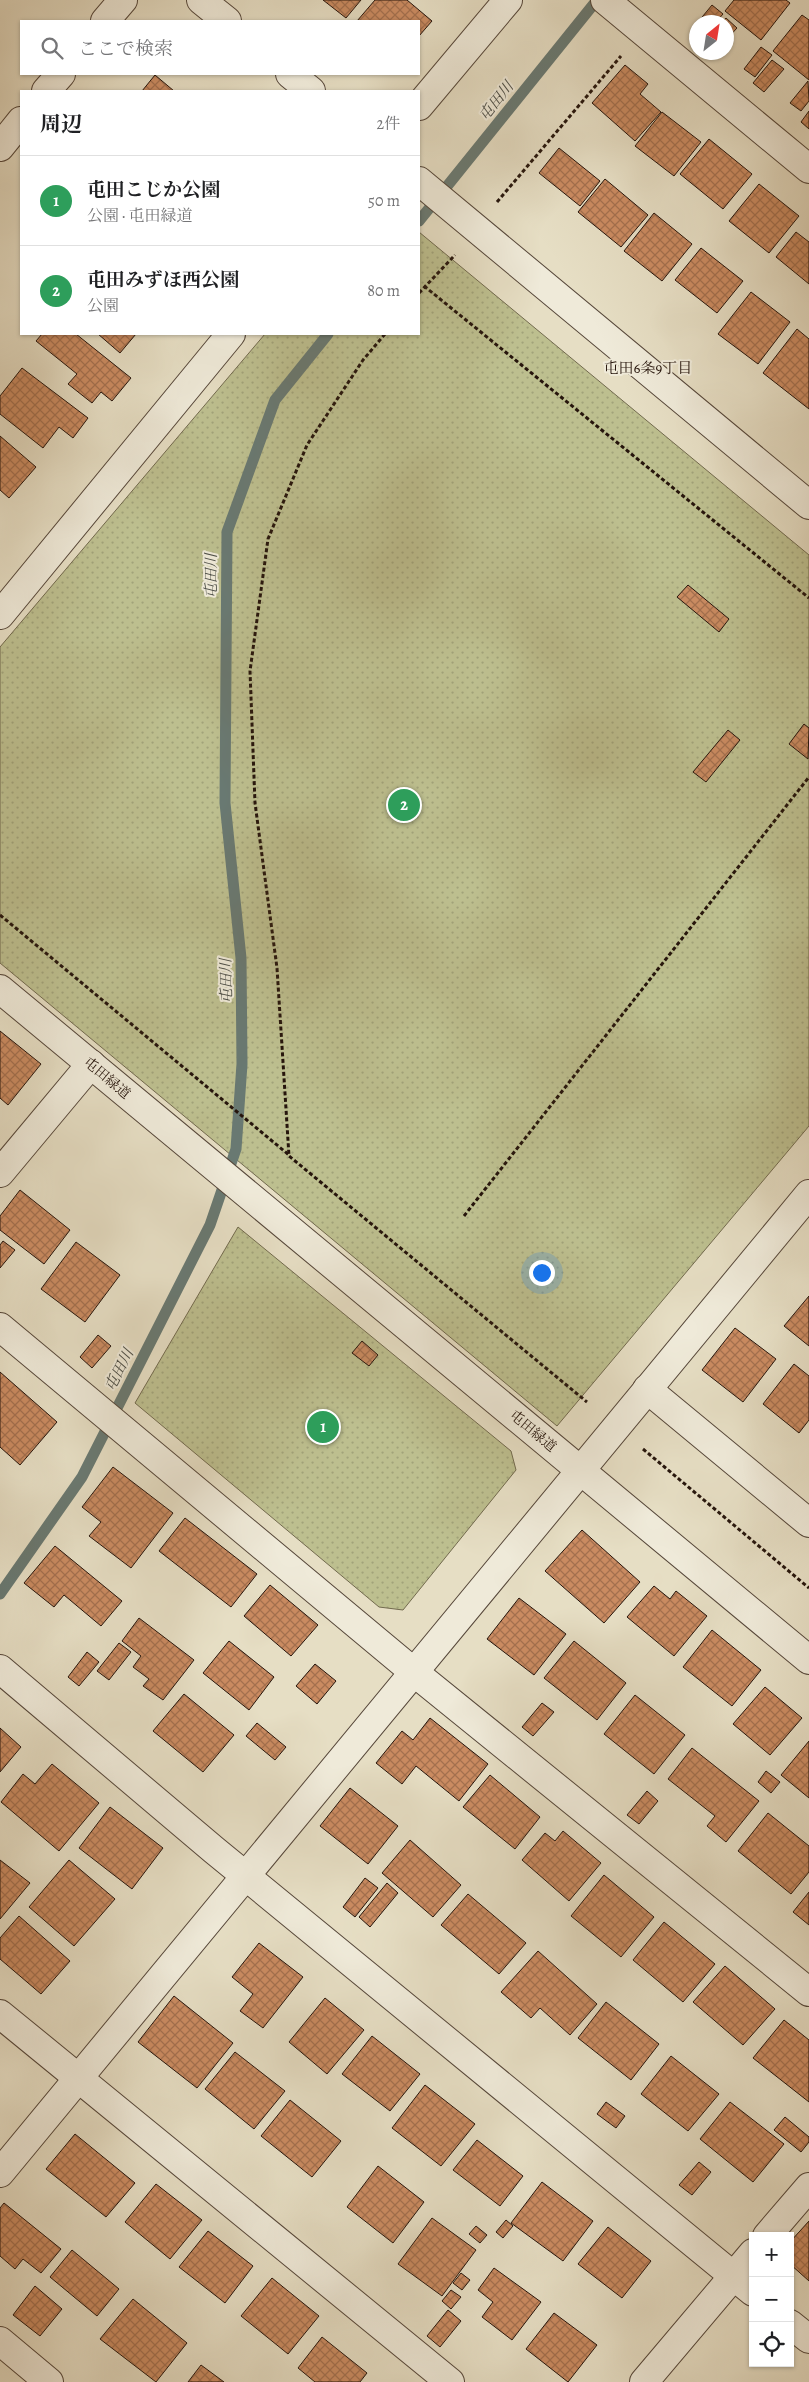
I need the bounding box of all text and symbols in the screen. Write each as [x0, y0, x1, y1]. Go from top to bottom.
north arrow [689, 15, 734, 60]
search box [20, 20, 420, 75]
icon: search [38, 34, 66, 62]
text: ここで検索 [78, 36, 173, 62]
water label: 屯田川 [474, 76, 519, 125]
text: 周辺 [40, 110, 82, 138]
text: 2件 [376, 113, 400, 135]
text: 屯田こじか公園 [87, 177, 220, 203]
text: 1 [53, 190, 59, 212]
text: 50 m [368, 190, 400, 212]
text: 公園 · 屯田緑道 [87, 205, 193, 227]
text: 屯田みずほ西公園 [87, 267, 239, 293]
text: 2 [52, 280, 60, 302]
text: 80 m [367, 280, 400, 302]
text: 公園 [87, 295, 119, 317]
district label: 屯田6条9丁目 [604, 358, 692, 378]
water label: 屯田川 [201, 552, 221, 599]
pin: 2 [388, 786, 420, 824]
water label: 屯田川 [216, 956, 236, 1004]
street label: 屯田緑道 [79, 1053, 135, 1103]
your location [529, 1260, 555, 1286]
water label: 屯田川 [100, 1344, 139, 1395]
street label: 屯田緑道 [505, 1406, 561, 1456]
pin: 1 [307, 1408, 339, 1446]
map controls [749, 2232, 794, 2367]
button: + [749, 2232, 794, 2277]
button: − [749, 2277, 794, 2322]
button: locate [749, 2322, 794, 2367]

